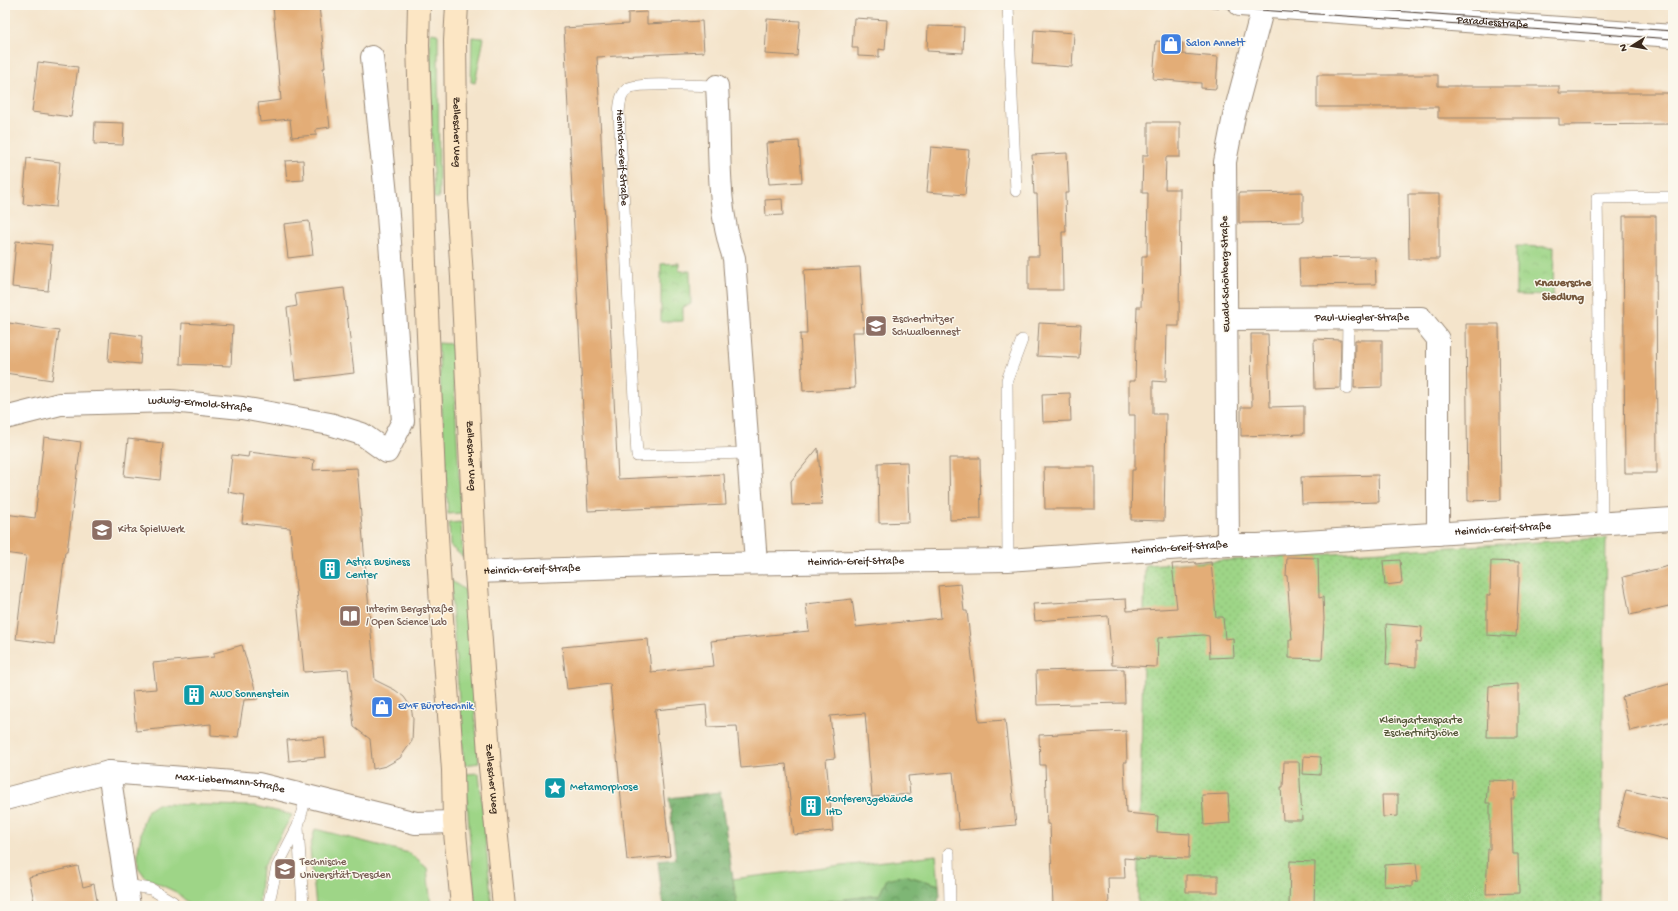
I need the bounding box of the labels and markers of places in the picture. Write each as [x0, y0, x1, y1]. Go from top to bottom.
shop icon: Salon Annett [1158, 31, 1184, 57]
place label: Salon Annett [1186, 38, 1246, 50]
school or university icon: Zschertnitzer Schwalbennest [863, 313, 889, 339]
place label: Zschertnitzer Schwalbennest [892, 314, 961, 339]
school or university icon: Kita SpielWerk [89, 517, 115, 543]
place label: Kita SpielWerk [118, 524, 186, 536]
building icon: Astra Business Center [317, 556, 343, 582]
place label: Astra Business Center [346, 557, 411, 582]
library icon: Interim Bergstraße / Open Science Lab [337, 603, 363, 629]
place label: Interim Bergstraße / Open Science Lab [366, 604, 453, 629]
building icon: AWO Sonnenstein [181, 682, 207, 708]
place label: AWO Sonnenstein [210, 689, 290, 701]
shop icon: EMF Bürotechnik [369, 694, 395, 720]
place label: EMF Bürotechnik [398, 701, 475, 713]
place icon: Metamorphose [542, 775, 568, 801]
place label: Metamorphose [570, 782, 638, 794]
building icon: Konferenzgebäude IHD [798, 793, 824, 819]
place label: Konferenzgebäude IHD [826, 793, 913, 819]
school or university icon: Technische Universität Dresden [272, 856, 298, 882]
place label: Technische Universität Dresden [299, 857, 391, 882]

